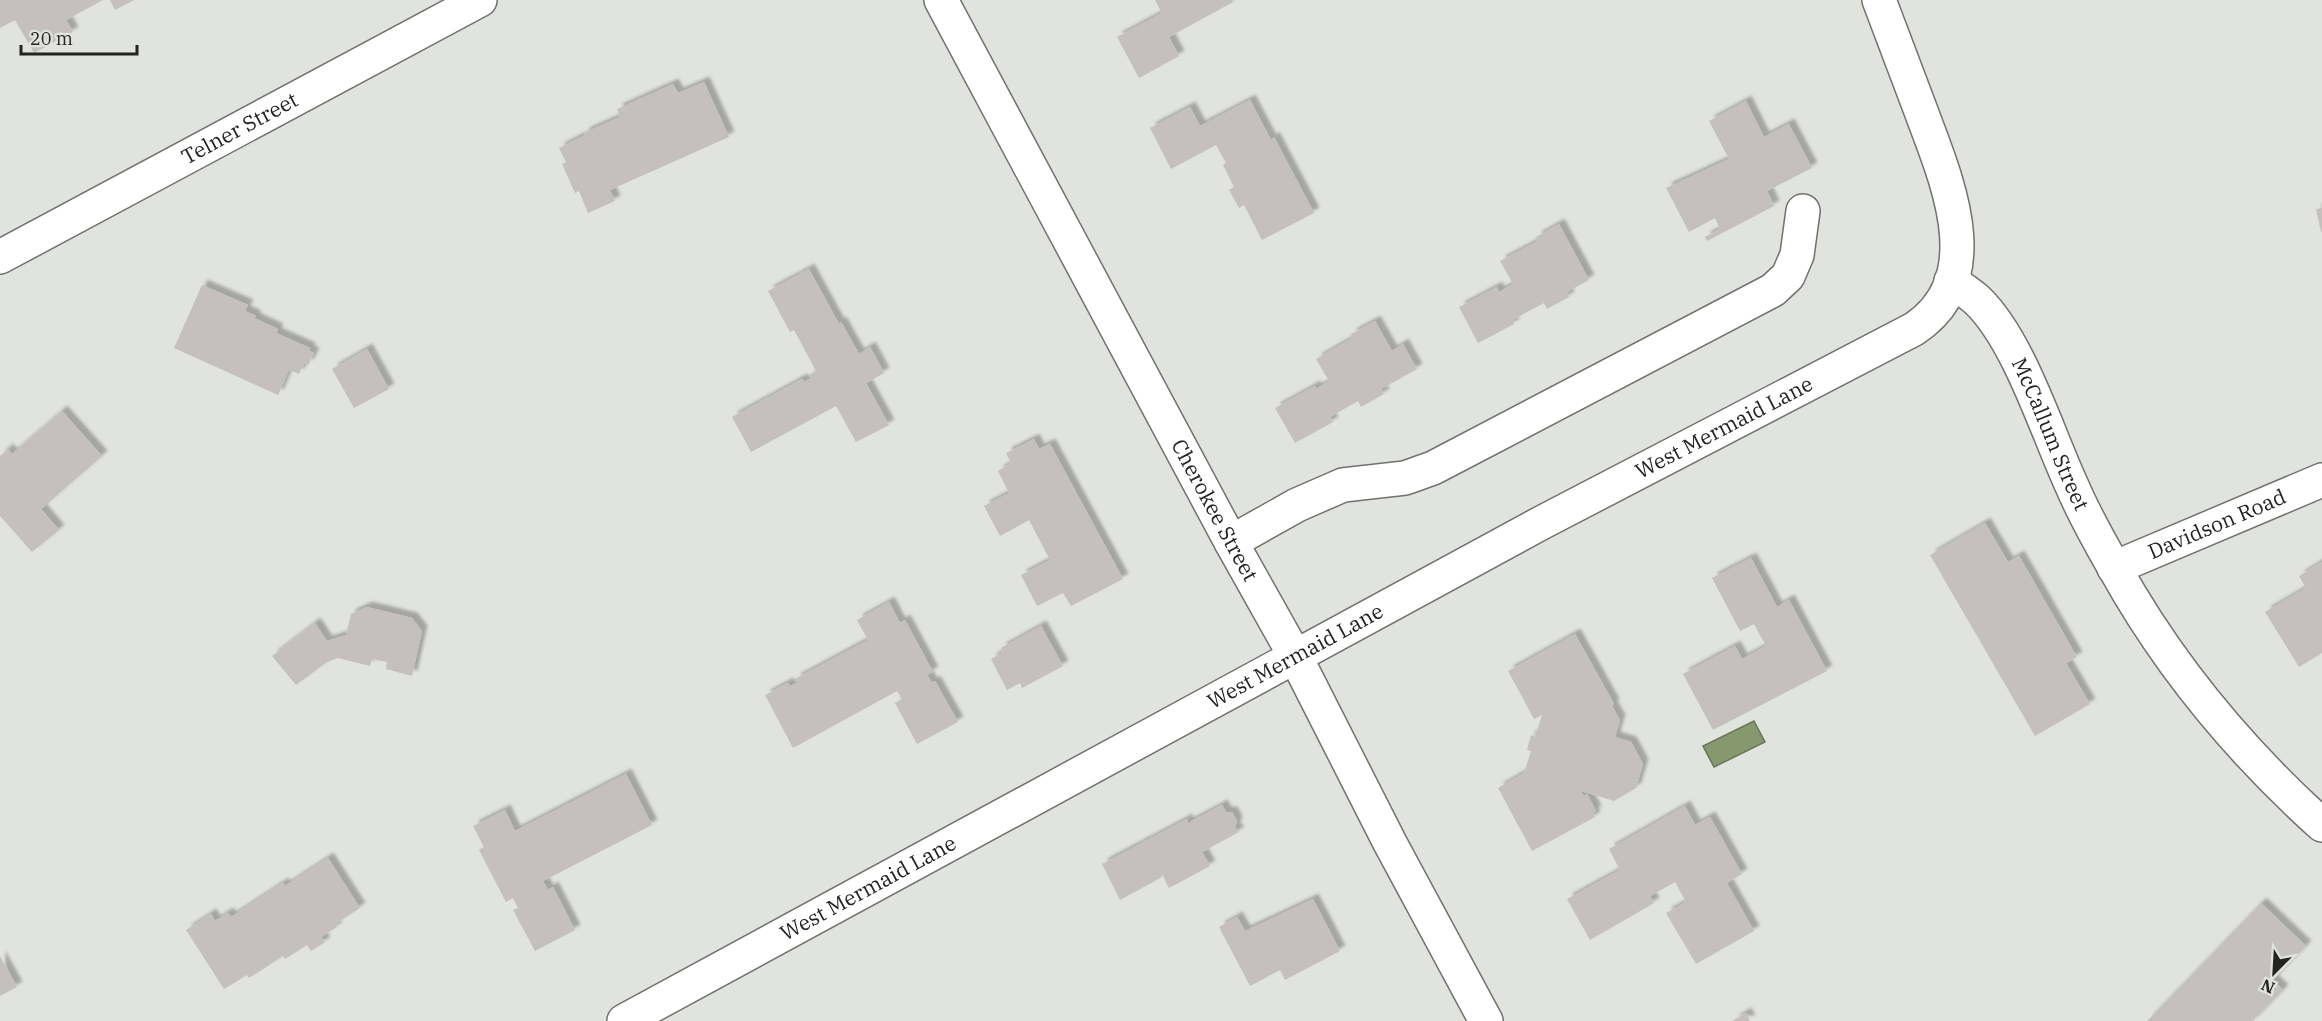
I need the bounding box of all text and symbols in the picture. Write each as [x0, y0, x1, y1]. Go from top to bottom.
scale bar [21, 18, 136, 56]
text: 20 m [30, 27, 73, 50]
street label: Telner Street [176, 85, 302, 170]
street label: McCallum Street [2006, 353, 2096, 515]
street label: West Mermaid Lane [1630, 369, 1817, 485]
street label: Cherokee Street [1166, 434, 1265, 586]
street label: Davidson Road [2144, 482, 2290, 565]
street label: West Mermaid Lane [1202, 596, 1388, 715]
street label: West Mermaid Lane [775, 828, 961, 947]
north arrow [2244, 943, 2304, 1003]
text: N [2258, 975, 2278, 998]

